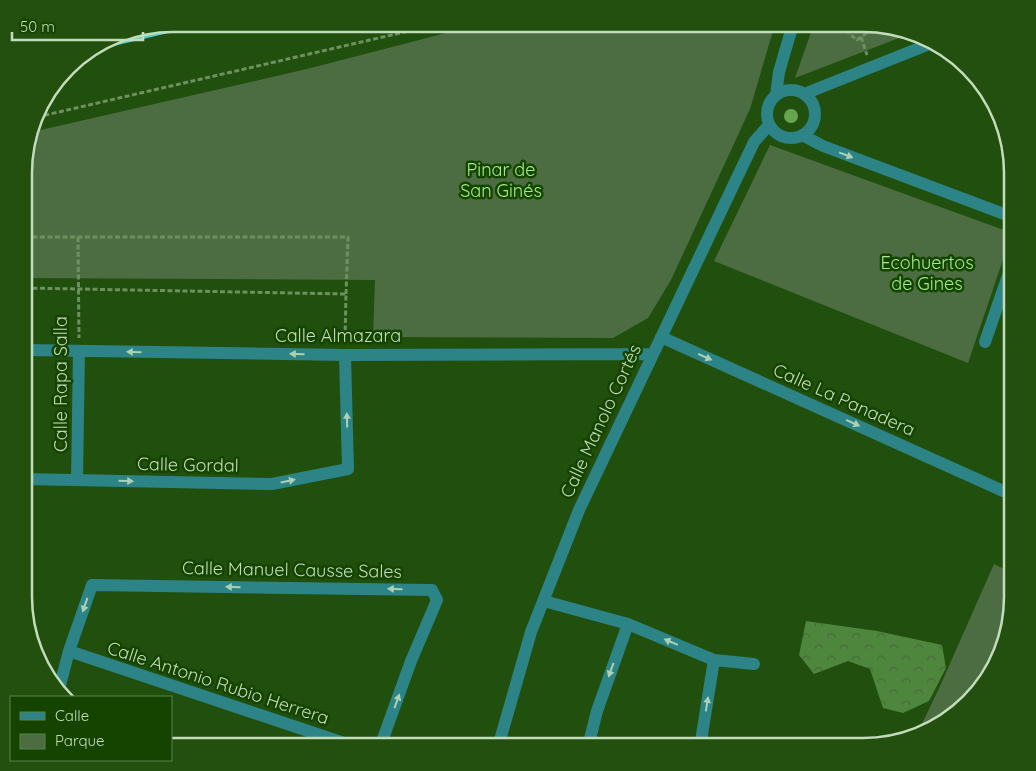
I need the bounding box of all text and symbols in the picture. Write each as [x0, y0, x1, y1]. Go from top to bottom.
scale bar [12, 10, 144, 42]
text: 50 m [20, 17, 55, 36]
one-way arrow [839, 151, 854, 159]
park label: Pinar de San Ginés [460, 158, 542, 202]
park label: Ecohuertos de Gines [880, 251, 974, 295]
street label: Calle Rapa Salla [49, 316, 72, 452]
street label: Calle Almazara [275, 324, 401, 347]
street label: Calle Manolo Cortés [555, 340, 646, 501]
one-way arrow [126, 348, 142, 356]
one-way arrow [288, 350, 304, 358]
one-way arrow [698, 353, 712, 361]
street label: Calle La Panadera [770, 358, 919, 441]
one-way arrow [343, 412, 351, 428]
one-way arrow [846, 420, 860, 428]
street label: Calle Gordal [137, 452, 239, 477]
one-way arrow [118, 477, 134, 485]
one-way arrow [281, 477, 296, 485]
street label: Calle Manuel Causse Sales [182, 556, 402, 583]
one-way arrow [224, 583, 240, 591]
one-way arrow [387, 585, 403, 593]
one-way arrow [81, 598, 88, 613]
street label: Calle Antonio Rubio Herrera [104, 636, 332, 729]
one-way arrow [663, 638, 678, 646]
one-way arrow [607, 663, 615, 678]
one-way arrow [393, 693, 401, 708]
one-way arrow [703, 695, 711, 711]
legend [10, 696, 172, 761]
text: Calle [55, 706, 89, 725]
text: Parque [55, 731, 105, 750]

